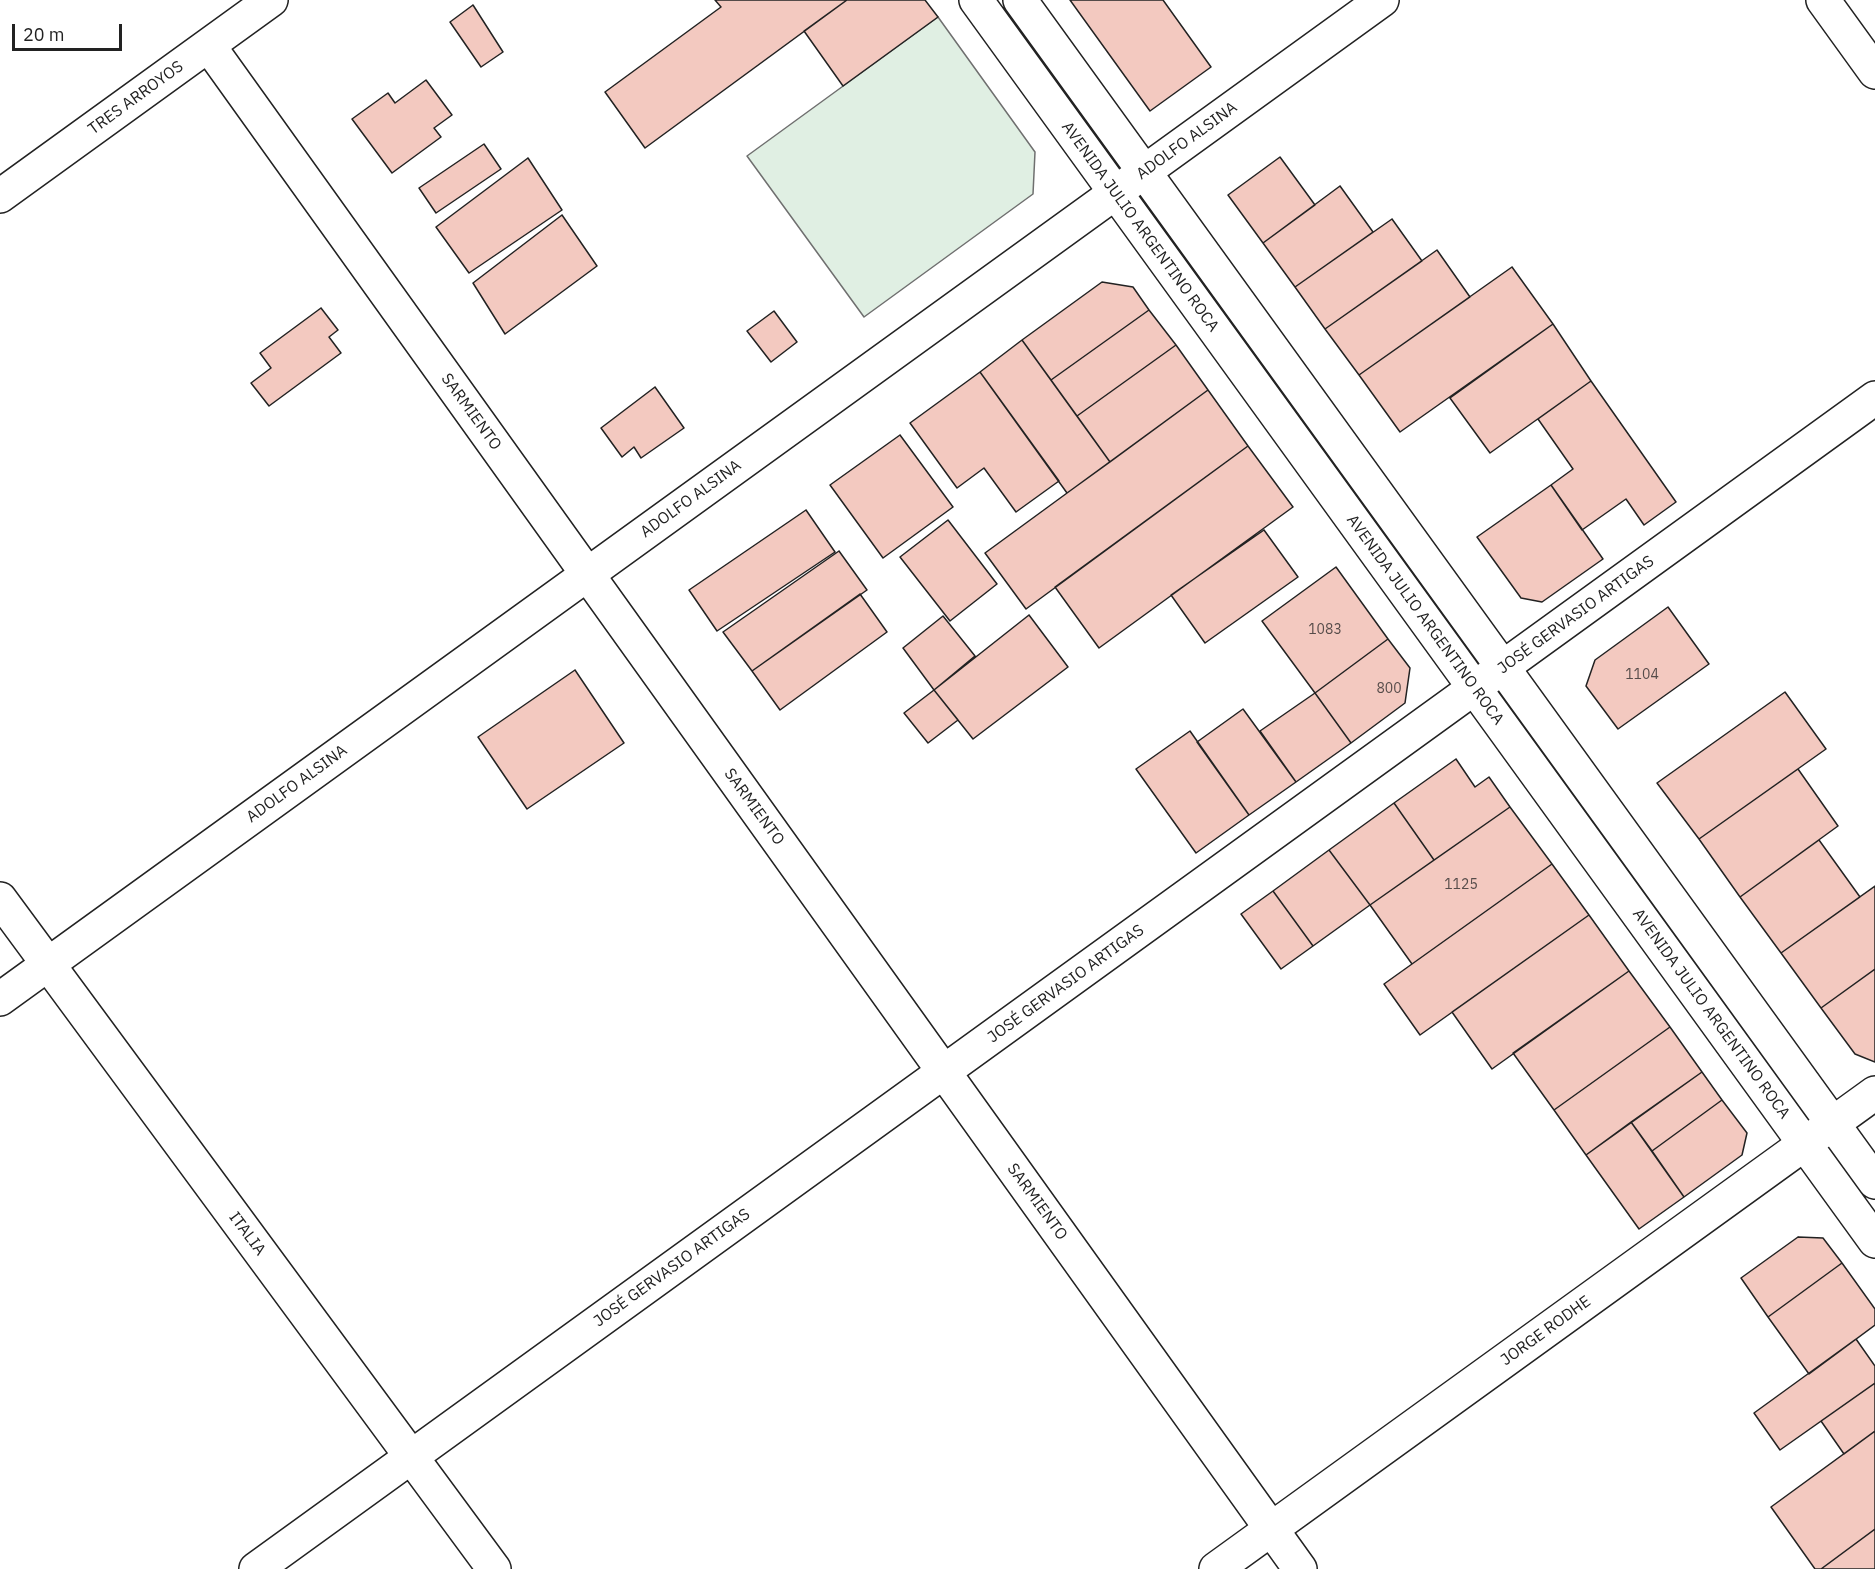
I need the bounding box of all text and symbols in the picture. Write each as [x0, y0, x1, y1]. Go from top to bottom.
scale bar [15, 12, 124, 50]
text: 20 m [23, 23, 65, 46]
street label: TRES ARROYOS [85, 57, 187, 139]
street label: ADOLFO ALSINA [1133, 98, 1241, 184]
street label: AVENIDA JULIO ARGENTINO ROCA [1057, 118, 1223, 336]
street label: SARMIENTO [437, 370, 505, 454]
street label: ADOLFO ALSINA [637, 456, 745, 542]
street label: AVENIDA JULIO ARGENTINO ROCA [1342, 511, 1508, 729]
street label: JOSÉ GERVASIO ARTIGAS [1494, 552, 1658, 678]
house number: 1083 [1308, 622, 1342, 638]
house number: 1104 [1625, 667, 1659, 683]
house number: 800 [1376, 681, 1402, 697]
street label: ADOLFO ALSINA [243, 741, 351, 827]
street label: SARMIENTO [720, 765, 788, 849]
house number: 1125 [1444, 877, 1478, 893]
street label: AVENIDA JULIO ARGENTINO ROCA [1628, 905, 1794, 1123]
street label: JOSÉ GERVASIO ARTIGAS [984, 921, 1148, 1047]
street label: SARMIENTO [1003, 1160, 1071, 1244]
street label: JOSÉ GERVASIO ARTIGAS [590, 1205, 754, 1331]
street label: ITALIA [224, 1209, 270, 1259]
street label: JORGE RODHE [1497, 1292, 1595, 1370]

